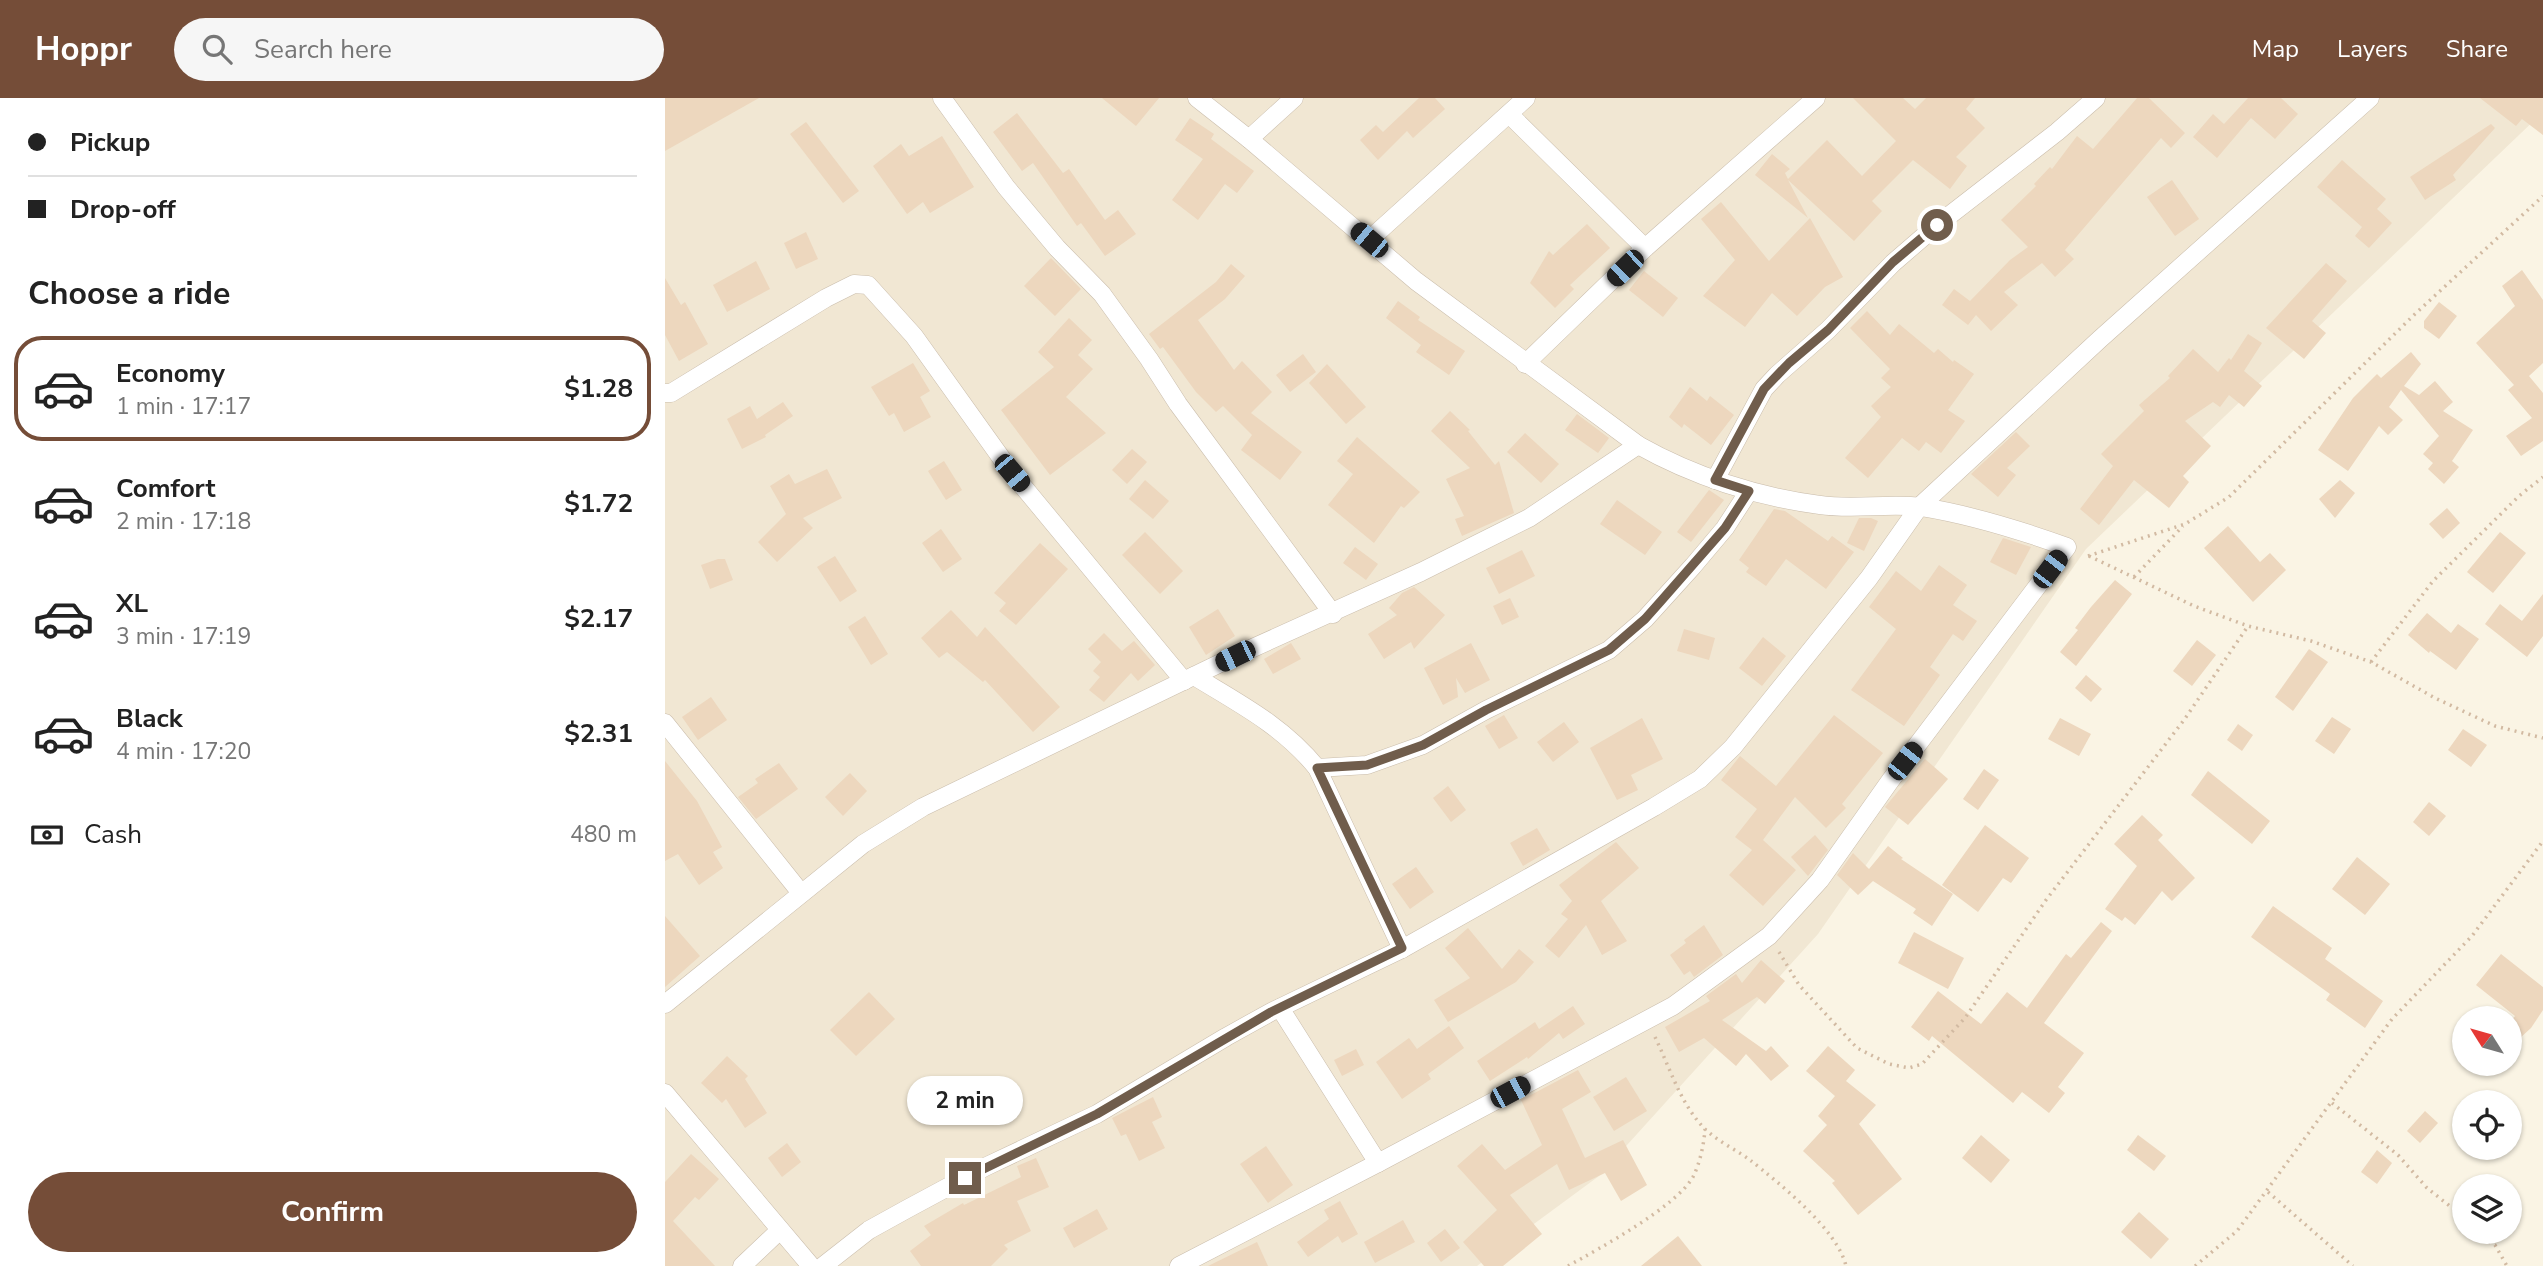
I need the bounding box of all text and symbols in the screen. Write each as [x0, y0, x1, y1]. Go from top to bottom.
search box [174, 18, 664, 81]
text: Hoppr [35, 27, 132, 72]
icon: search [198, 30, 236, 68]
text: Search here [254, 32, 392, 67]
text: Map [2252, 33, 2299, 65]
text: Layers [2337, 33, 2408, 65]
text: Share [2446, 33, 2508, 65]
text: Pickup [70, 125, 150, 160]
text: Drop-off [70, 192, 176, 227]
route start [1921, 209, 1953, 241]
car [1347, 218, 1392, 262]
car [1603, 246, 1648, 290]
text: Choose a ride [28, 272, 230, 315]
text: Economy [116, 356, 225, 391]
icon: car [32, 357, 95, 420]
text: $1.28 [564, 371, 633, 406]
text: 1 min · 17:17 [116, 391, 251, 422]
car [991, 450, 1034, 496]
text: Comfort [116, 471, 216, 506]
icon: car [32, 472, 95, 535]
text: $1.72 [564, 486, 633, 521]
text: 2 min · 17:18 [116, 506, 251, 537]
car [2029, 546, 2072, 592]
text: XL [116, 586, 148, 621]
icon: car [32, 587, 95, 650]
text: $2.17 [564, 601, 633, 636]
text: 3 min · 17:19 [116, 621, 251, 652]
car [1212, 637, 1259, 675]
text: Black [116, 701, 183, 736]
icon: car [32, 702, 95, 765]
text: $2.31 [564, 716, 633, 751]
text: 4 min · 17:20 [116, 736, 251, 767]
car [1884, 738, 1927, 784]
icon: cash [28, 816, 66, 854]
text: Cash [84, 817, 142, 852]
text: 480 m [570, 819, 637, 850]
north arrow [2452, 1006, 2522, 1076]
map controls [2452, 1006, 2522, 1244]
car [1487, 1073, 1534, 1111]
callout: 2 min [907, 1076, 1023, 1126]
text: 2 min [935, 1085, 995, 1116]
button: locate [2452, 1090, 2522, 1160]
route end [949, 1162, 981, 1194]
button: Confirm [28, 1172, 637, 1252]
button: layers [2452, 1174, 2522, 1244]

